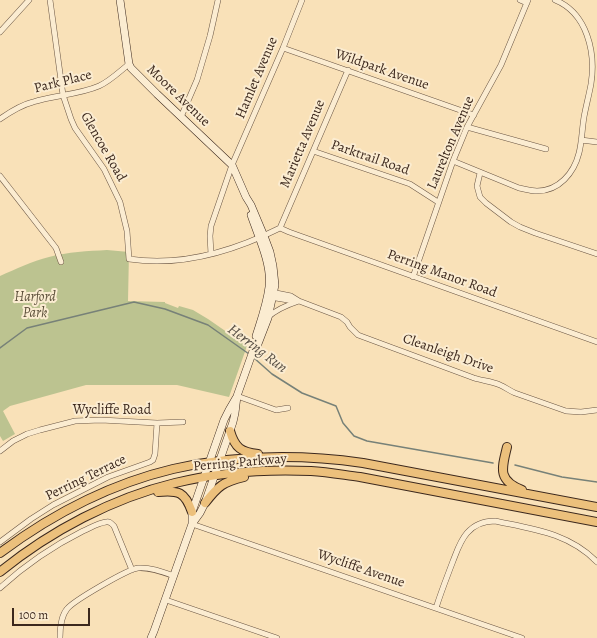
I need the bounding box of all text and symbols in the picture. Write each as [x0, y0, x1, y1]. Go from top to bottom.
street label: Hamlet Avenue [232, 35, 282, 121]
street label: Wildpark Avenue [333, 46, 431, 94]
street label: Moore Avenue [143, 62, 213, 130]
street label: Park Place [32, 67, 94, 97]
street label: Laurelton Avenue [424, 94, 478, 192]
street label: Marietta Avenue [277, 97, 329, 191]
street label: Glencoe Road [76, 109, 130, 185]
street label: Parktrail Road [329, 137, 411, 179]
street label: Perring Manor Road [385, 246, 499, 302]
park label: Harford Park [14, 290, 56, 322]
water label: Herring Run [224, 321, 290, 377]
street label: Cleanleigh Drive [400, 331, 496, 377]
street label: Wycliffe Road [73, 403, 151, 419]
street label: Perring Terrace [43, 451, 129, 505]
street label: Perring Parkway [192, 451, 288, 475]
street label: Wycliffe Avenue [315, 546, 407, 592]
scale bar [14, 600, 92, 626]
text: 100 m [19, 607, 48, 623]

